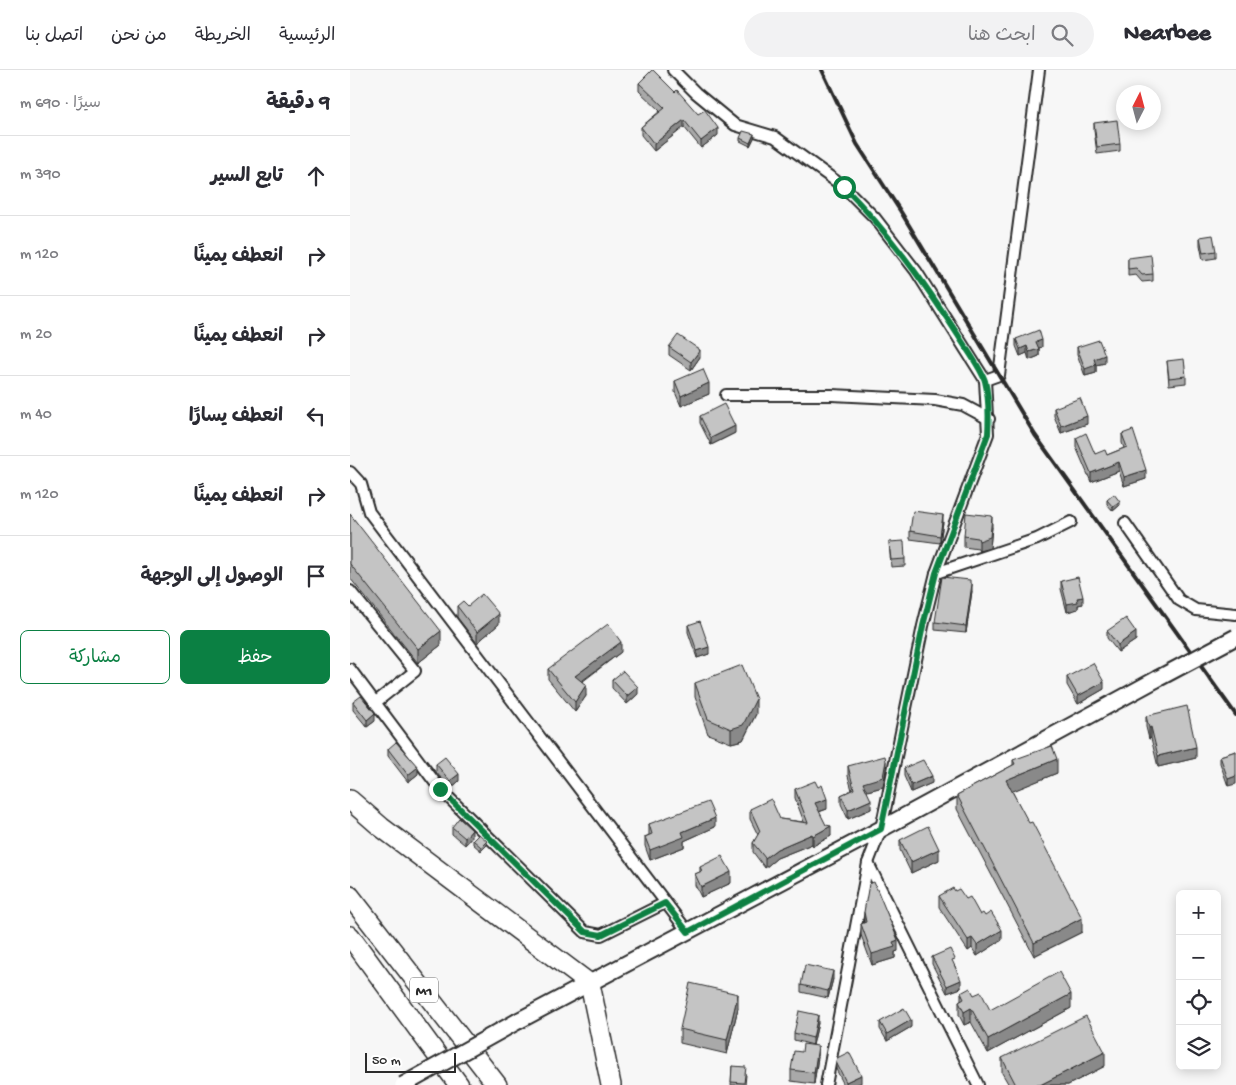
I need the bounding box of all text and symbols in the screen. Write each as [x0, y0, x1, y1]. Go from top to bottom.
search box [744, 12, 1094, 57]
text: Nearbee [1124, 20, 1211, 49]
icon: search [1048, 21, 1076, 49]
text: ابحث هنا [968, 25, 1036, 48]
text: اتصل بنا [25, 26, 83, 47]
text: من نحن [111, 26, 167, 47]
text: الخريطة [195, 26, 251, 47]
text: الرئيسية [279, 26, 335, 47]
north arrow [1116, 85, 1161, 130]
text: 9 دقيقة [266, 92, 330, 117]
text: سيرًا · 690 m [20, 95, 101, 114]
icon: ahead [302, 162, 330, 190]
text: 390 m [20, 166, 61, 185]
text: تابع السير [211, 166, 283, 189]
route start [833, 176, 856, 199]
icon: right [302, 242, 330, 270]
text: 120 m [20, 246, 59, 265]
text: انعطف يمينًا [194, 246, 283, 269]
icon: right [302, 322, 330, 350]
text: 20 m [20, 326, 52, 345]
text: انعطف يمينًا [194, 326, 283, 349]
icon: left [302, 402, 330, 430]
text: 40 m [20, 406, 52, 425]
text: انعطف يسارًا [189, 406, 283, 429]
icon: right [302, 482, 330, 510]
text: 120 m [20, 486, 59, 505]
text: انعطف يمينًا [194, 486, 283, 509]
icon: arrive [302, 562, 330, 590]
text: الوصول إلى الوجهة [140, 566, 283, 589]
button: مشاركة [20, 630, 170, 684]
button: حفظ [180, 630, 330, 684]
route end [429, 778, 452, 801]
map controls [1176, 890, 1221, 1070]
button: + [1176, 890, 1221, 935]
button: − [1176, 935, 1221, 980]
road number: M1 [410, 978, 438, 1002]
button: locate [1176, 980, 1221, 1025]
button: layers [1176, 1025, 1221, 1070]
scale bar [365, 1050, 456, 1073]
text: 50 m [372, 1053, 401, 1070]

